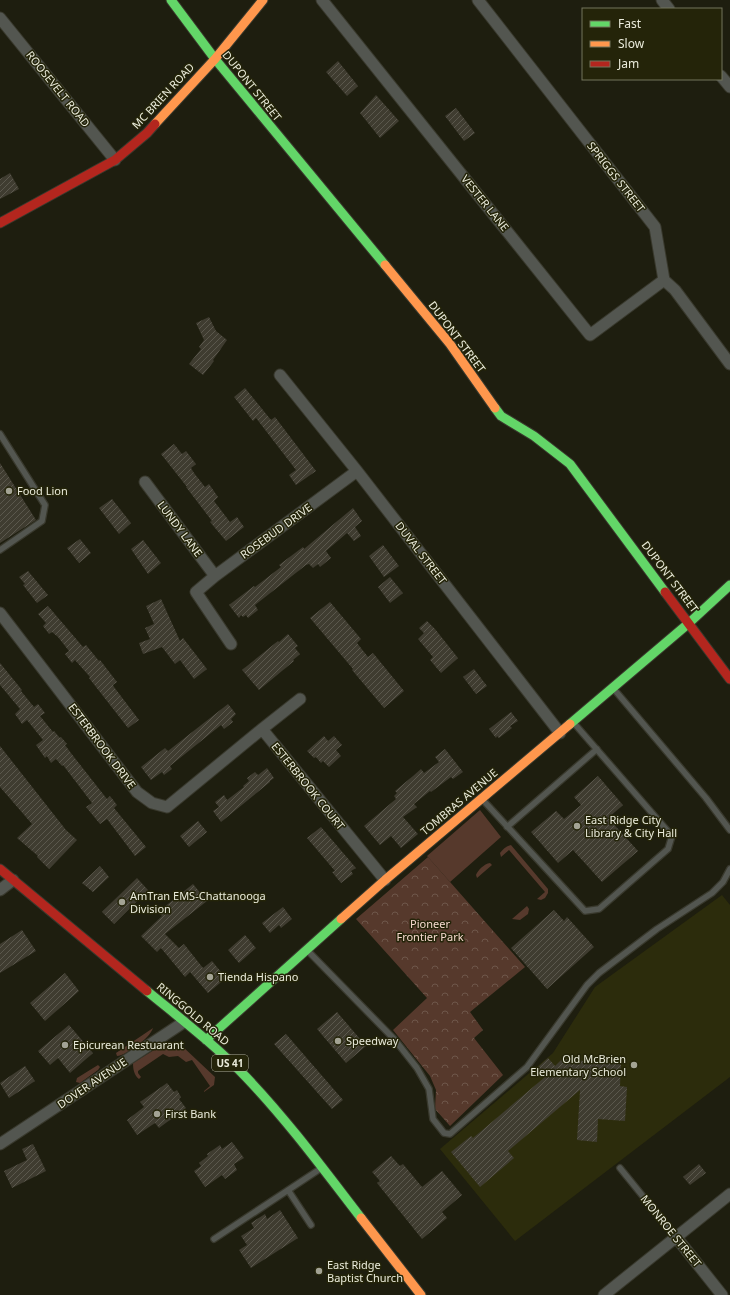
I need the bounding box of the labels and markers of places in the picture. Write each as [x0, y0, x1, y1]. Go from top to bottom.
place label: Food Lion [17, 483, 68, 498]
marker: Food Lion [4, 486, 14, 496]
place label: East Ridge City Library & City Hall [585, 812, 677, 840]
marker: East Ridge City Library & City Hall [572, 821, 582, 831]
place label: AmTran EMS-Chattanooga Division [130, 888, 266, 916]
marker: AmTran EMS-Chattanooga Division [117, 897, 127, 907]
place label: Tienda Hispano [218, 969, 299, 984]
marker: Tienda Hispano [205, 972, 215, 982]
place label: Speedway [346, 1033, 399, 1048]
marker: Speedway [333, 1036, 343, 1046]
place label: Epicurean Restuarant [73, 1037, 184, 1052]
marker: Epicurean Restuarant [60, 1040, 70, 1050]
place label: Old McBrien Elementary School [530, 1051, 626, 1079]
marker: Old McBrien Elementary School [629, 1060, 639, 1070]
place label: First Bank [165, 1106, 216, 1121]
marker: First Bank [152, 1109, 162, 1119]
place label: East Ridge Baptist Church [327, 1257, 403, 1285]
marker: East Ridge Baptist Church [314, 1266, 324, 1276]

